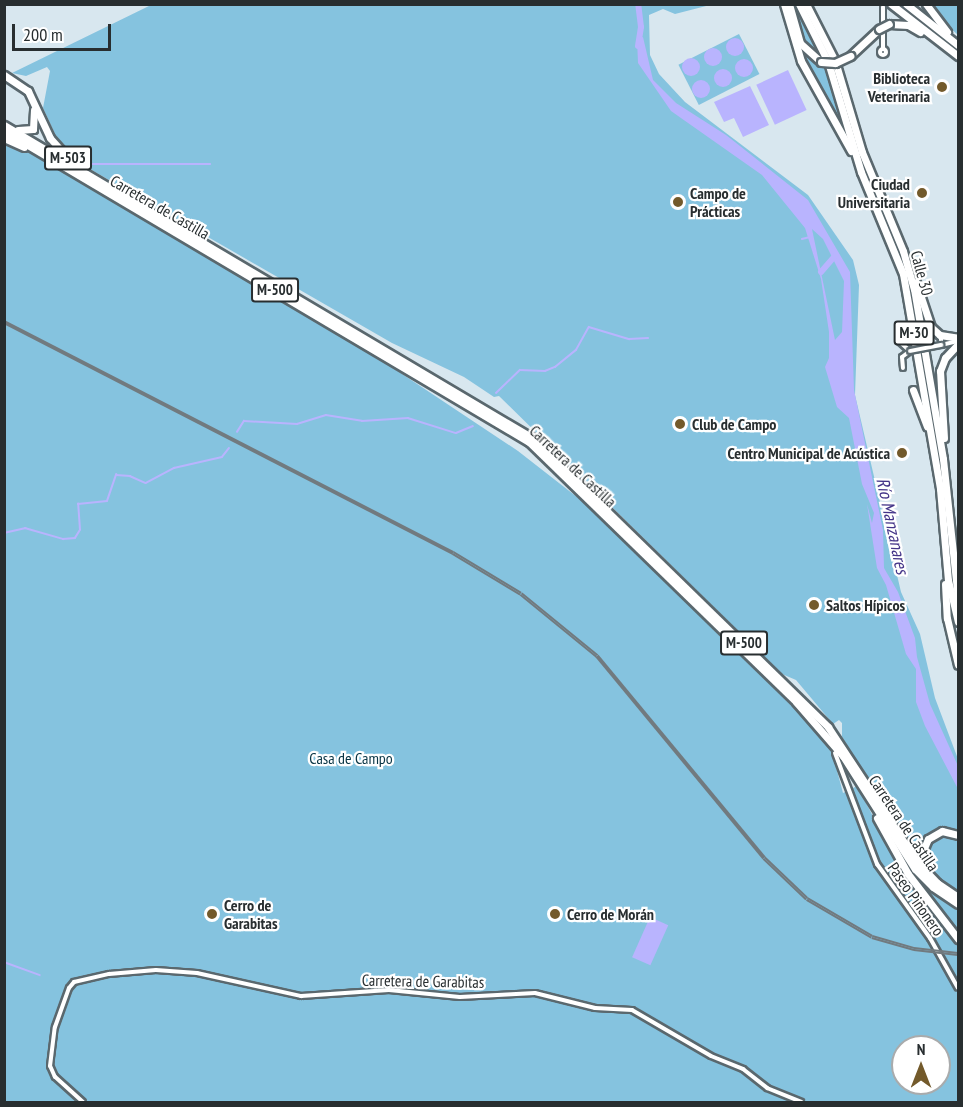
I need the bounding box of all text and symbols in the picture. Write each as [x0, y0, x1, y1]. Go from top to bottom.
scale bar [15, 12, 114, 50]
text: 200 m [23, 23, 63, 46]
place label: Biblioteca Veterinaria [868, 68, 930, 106]
marker: Biblioteca Veterinaria [935, 80, 949, 94]
road number: M-503 [44, 146, 92, 170]
street label: Carretera de Castilla [107, 171, 213, 243]
place label: Ciudad Universitaria [838, 174, 910, 212]
place label: Campo de Prácticas [690, 183, 746, 221]
marker: Ciudad Universitaria [915, 186, 929, 200]
marker: Campo de Prácticas [671, 195, 685, 209]
street label: Calle 30 [907, 249, 937, 297]
road number: M-500 [251, 278, 299, 302]
road number: M-30 [893, 321, 935, 345]
place label: Club de Campo [692, 414, 777, 434]
marker: Club de Campo [673, 417, 687, 431]
street label: Carretera de Castilla [526, 421, 620, 511]
place label: Centro Municipal de Acústica [727, 443, 890, 463]
marker: Centro Municipal de Acústica [895, 446, 909, 460]
water label: Río Manzanares [871, 476, 913, 576]
place label: Saltos Hípicos [826, 595, 905, 615]
marker: Saltos Hípicos [807, 598, 821, 612]
road number: M-500 [720, 631, 768, 655]
park label: Casa de Campo [309, 748, 393, 768]
street label: Carretera de Castilla [865, 771, 943, 875]
street label: Paseo Piñonero [884, 859, 948, 939]
place label: Cerro de Garabitas [224, 895, 277, 933]
place label: Cerro de Morán [567, 904, 654, 924]
marker: Cerro de Garabitas [205, 907, 219, 921]
marker: Cerro de Morán [548, 907, 562, 921]
street label: Carretera de Garabitas [362, 970, 484, 992]
north arrow [891, 1035, 951, 1095]
text: N [917, 1039, 925, 1059]

